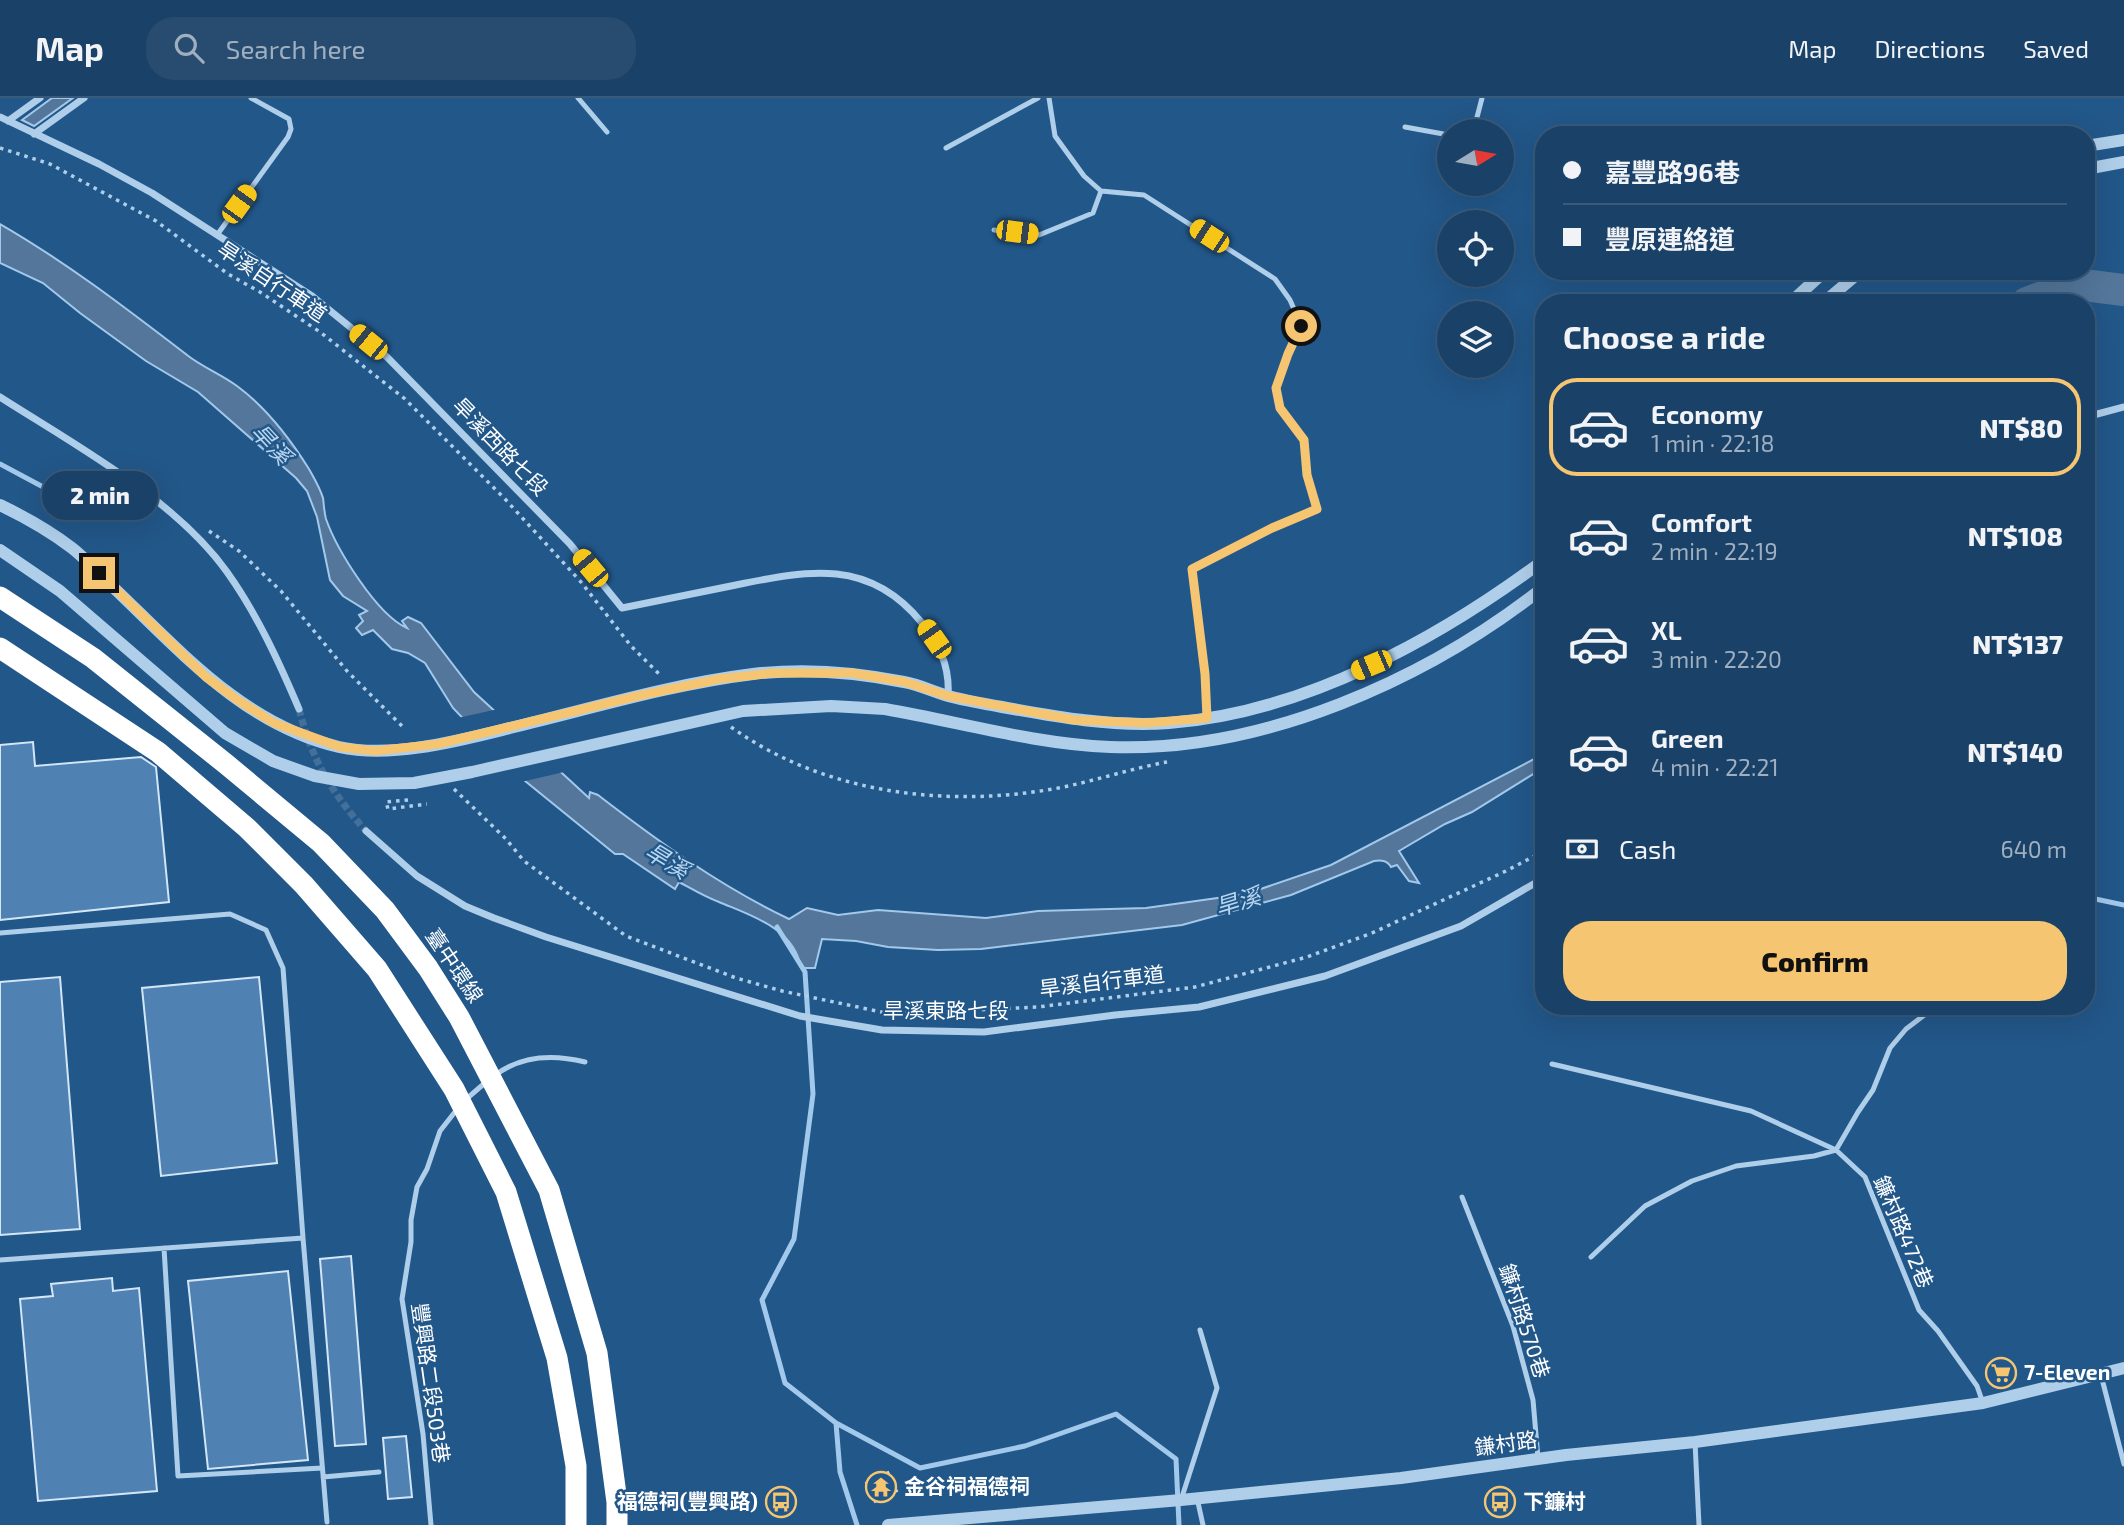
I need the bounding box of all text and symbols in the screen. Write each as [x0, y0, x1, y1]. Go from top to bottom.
search box [146, 17, 636, 80]
text: Map [35, 28, 104, 68]
icon: search [170, 29, 208, 67]
text: Search here [226, 33, 365, 64]
text: Map [1788, 34, 1836, 63]
text: Directions [1874, 34, 1985, 63]
text: Saved [2023, 34, 2089, 63]
north arrow [1437, 119, 1514, 196]
map controls [1437, 119, 1514, 378]
text: 嘉豐路96巷 [1605, 156, 1740, 187]
car [219, 181, 260, 227]
button: locate [1437, 210, 1514, 287]
car [1186, 216, 1233, 256]
car [995, 219, 1040, 245]
text: 豐原連絡道 [1605, 223, 1735, 254]
street label: 旱溪自行車道 [214, 235, 332, 326]
button: layers [1437, 301, 1514, 378]
route start [1285, 310, 1317, 342]
text: Choose a ride [1563, 317, 1766, 355]
car [346, 321, 391, 363]
street label: 旱溪西路七段 [448, 392, 554, 500]
icon: car [1567, 396, 1630, 459]
text: Economy [1651, 398, 1763, 429]
text: NT$80 [1980, 412, 2063, 443]
water label: 旱溪 [246, 417, 300, 472]
text: 1 min · 22:18 [1651, 429, 1775, 457]
callout: 2 min [41, 472, 157, 520]
text: 2 min [70, 481, 130, 509]
icon: car [1567, 504, 1630, 567]
text: Comfort [1651, 506, 1752, 537]
text: NT$108 [1968, 520, 2063, 551]
text: 2 min · 22:19 [1651, 537, 1778, 565]
car [569, 545, 612, 591]
route end [83, 557, 115, 589]
icon: car [1567, 612, 1630, 675]
text: XL [1651, 614, 1682, 645]
car [914, 616, 955, 662]
text: NT$137 [1972, 628, 2063, 659]
text: 3 min · 22:20 [1651, 645, 1782, 673]
car [1348, 647, 1395, 683]
icon: car [1567, 720, 1630, 783]
text: Green [1651, 722, 1724, 753]
text: NT$140 [1967, 736, 2063, 767]
text: 4 min · 22:21 [1651, 753, 1779, 781]
icon: cash [1563, 830, 1601, 868]
text: Cash [1619, 833, 1676, 864]
text: 640 m [2001, 835, 2067, 863]
water label: 旱溪 [641, 836, 697, 886]
water label: 旱溪 [1212, 880, 1267, 921]
button: Confirm [1563, 921, 2067, 1001]
street label: 臺中環線 [421, 923, 489, 1007]
street label: 旱溪自行車道 [1038, 960, 1166, 1001]
street label: 旱溪東路七段 [883, 997, 1009, 1022]
street label: 鐮村路472巷 [1870, 1172, 1939, 1291]
street label: 鐮村路570巷 [1495, 1260, 1556, 1381]
street label: 豐興路二段503巷 [408, 1301, 455, 1465]
supermarket icon: 7-Eleven [1984, 1356, 2018, 1390]
place label: 7-Eleven [2024, 1359, 2110, 1384]
street label: 鎌村路 [1473, 1426, 1539, 1459]
temple icon: 金谷祠福德祠 [864, 1470, 898, 1504]
place label: 金谷祠福德祠 [904, 1473, 1030, 1498]
bus stop icon: 福德祠(豐興路) [764, 1485, 798, 1519]
bus stop icon: 下鐮村 [1483, 1485, 1517, 1519]
place label: 福德祠(豐興路) [617, 1488, 758, 1513]
place label: 下鐮村 [1523, 1488, 1586, 1513]

